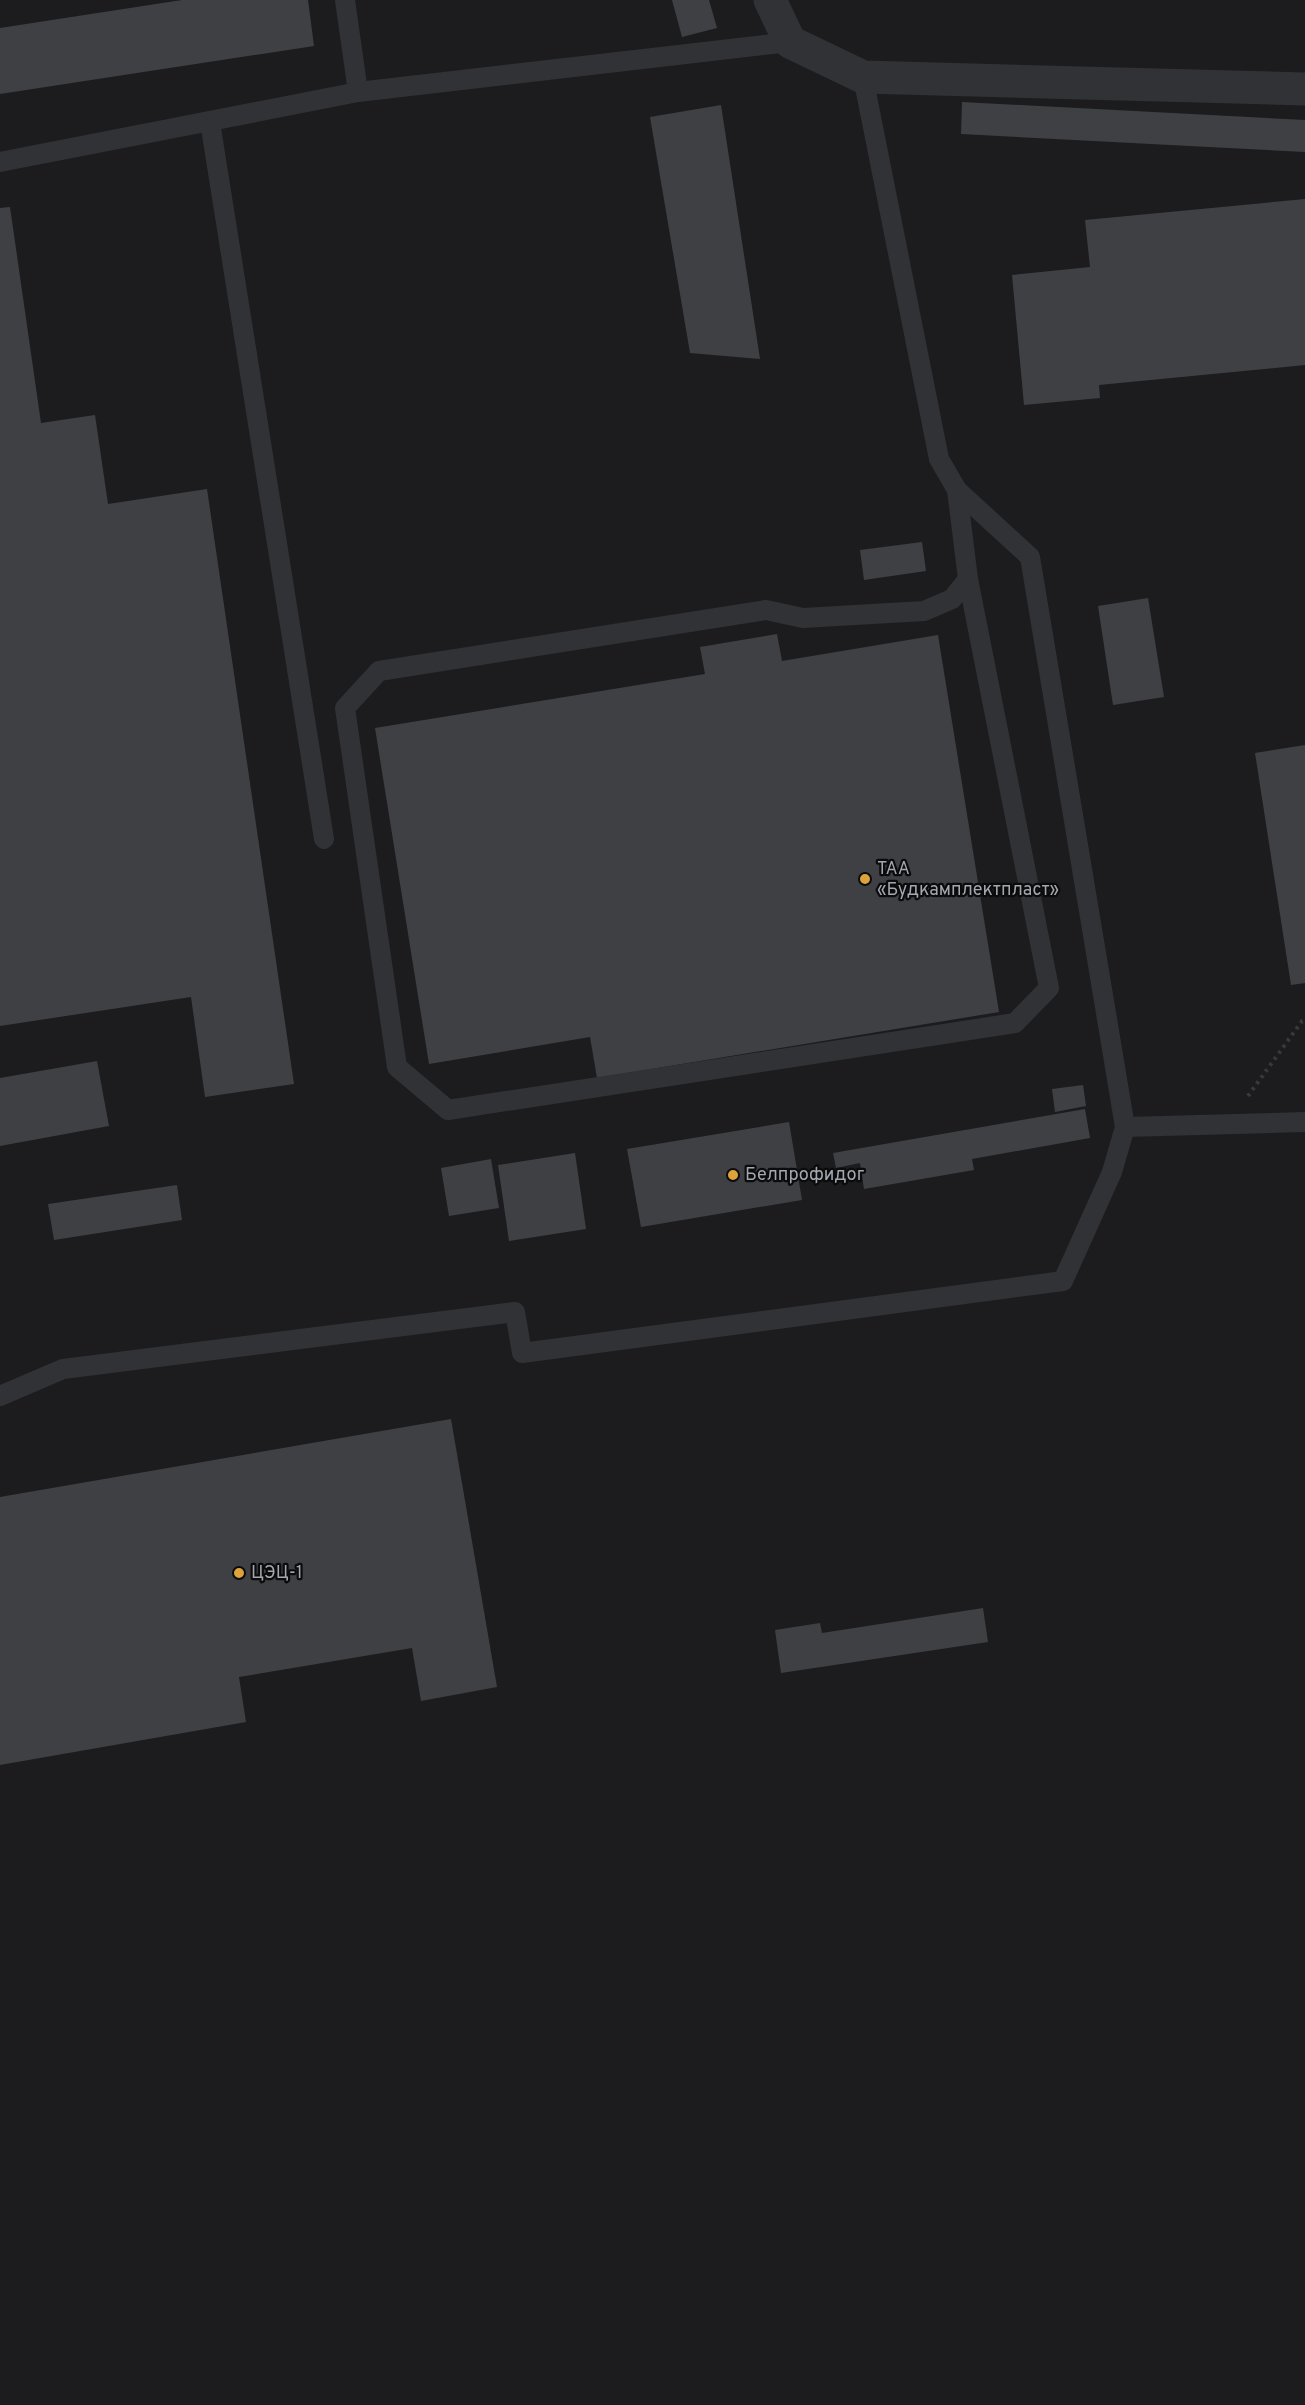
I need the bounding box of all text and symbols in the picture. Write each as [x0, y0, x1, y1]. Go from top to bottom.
place label: ТАА «Будкамплектпласт» [877, 858, 1059, 902]
marker: ТАА «Будкамплектпласт» [858, 872, 872, 886]
place label: Белпрофидог [745, 1164, 865, 1187]
marker: Белпрофидог [726, 1168, 740, 1182]
place label: ЦЭЦ-1 [251, 1562, 303, 1585]
marker: ЦЭЦ-1 [232, 1566, 246, 1580]

